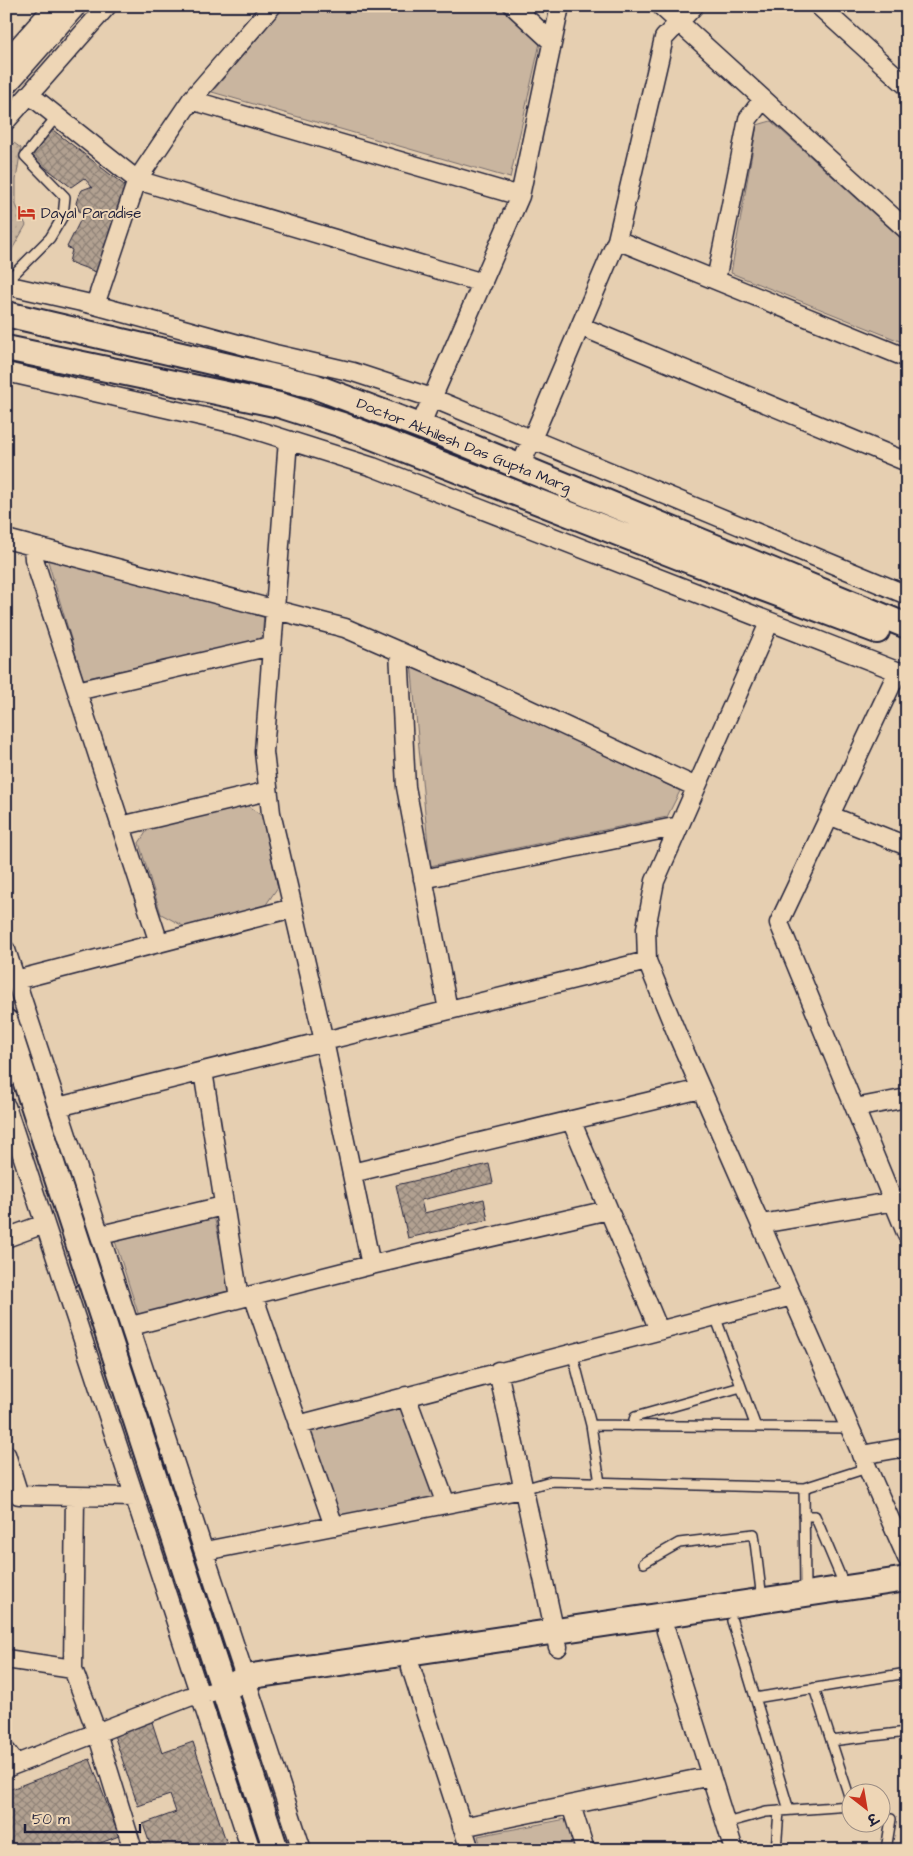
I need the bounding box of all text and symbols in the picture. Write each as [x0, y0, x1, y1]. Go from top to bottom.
hotel icon: Dayal Paradise [17, 203, 37, 223]
place label: Dayal Paradise [41, 203, 141, 225]
street label: Doctor Akhilesh Das Gupta Marg [353, 393, 574, 499]
north arrow [840, 1784, 890, 1834]
scale bar [25, 1801, 140, 1833]
text: उ [862, 1806, 883, 1830]
text: 50 m [32, 1809, 70, 1830]

